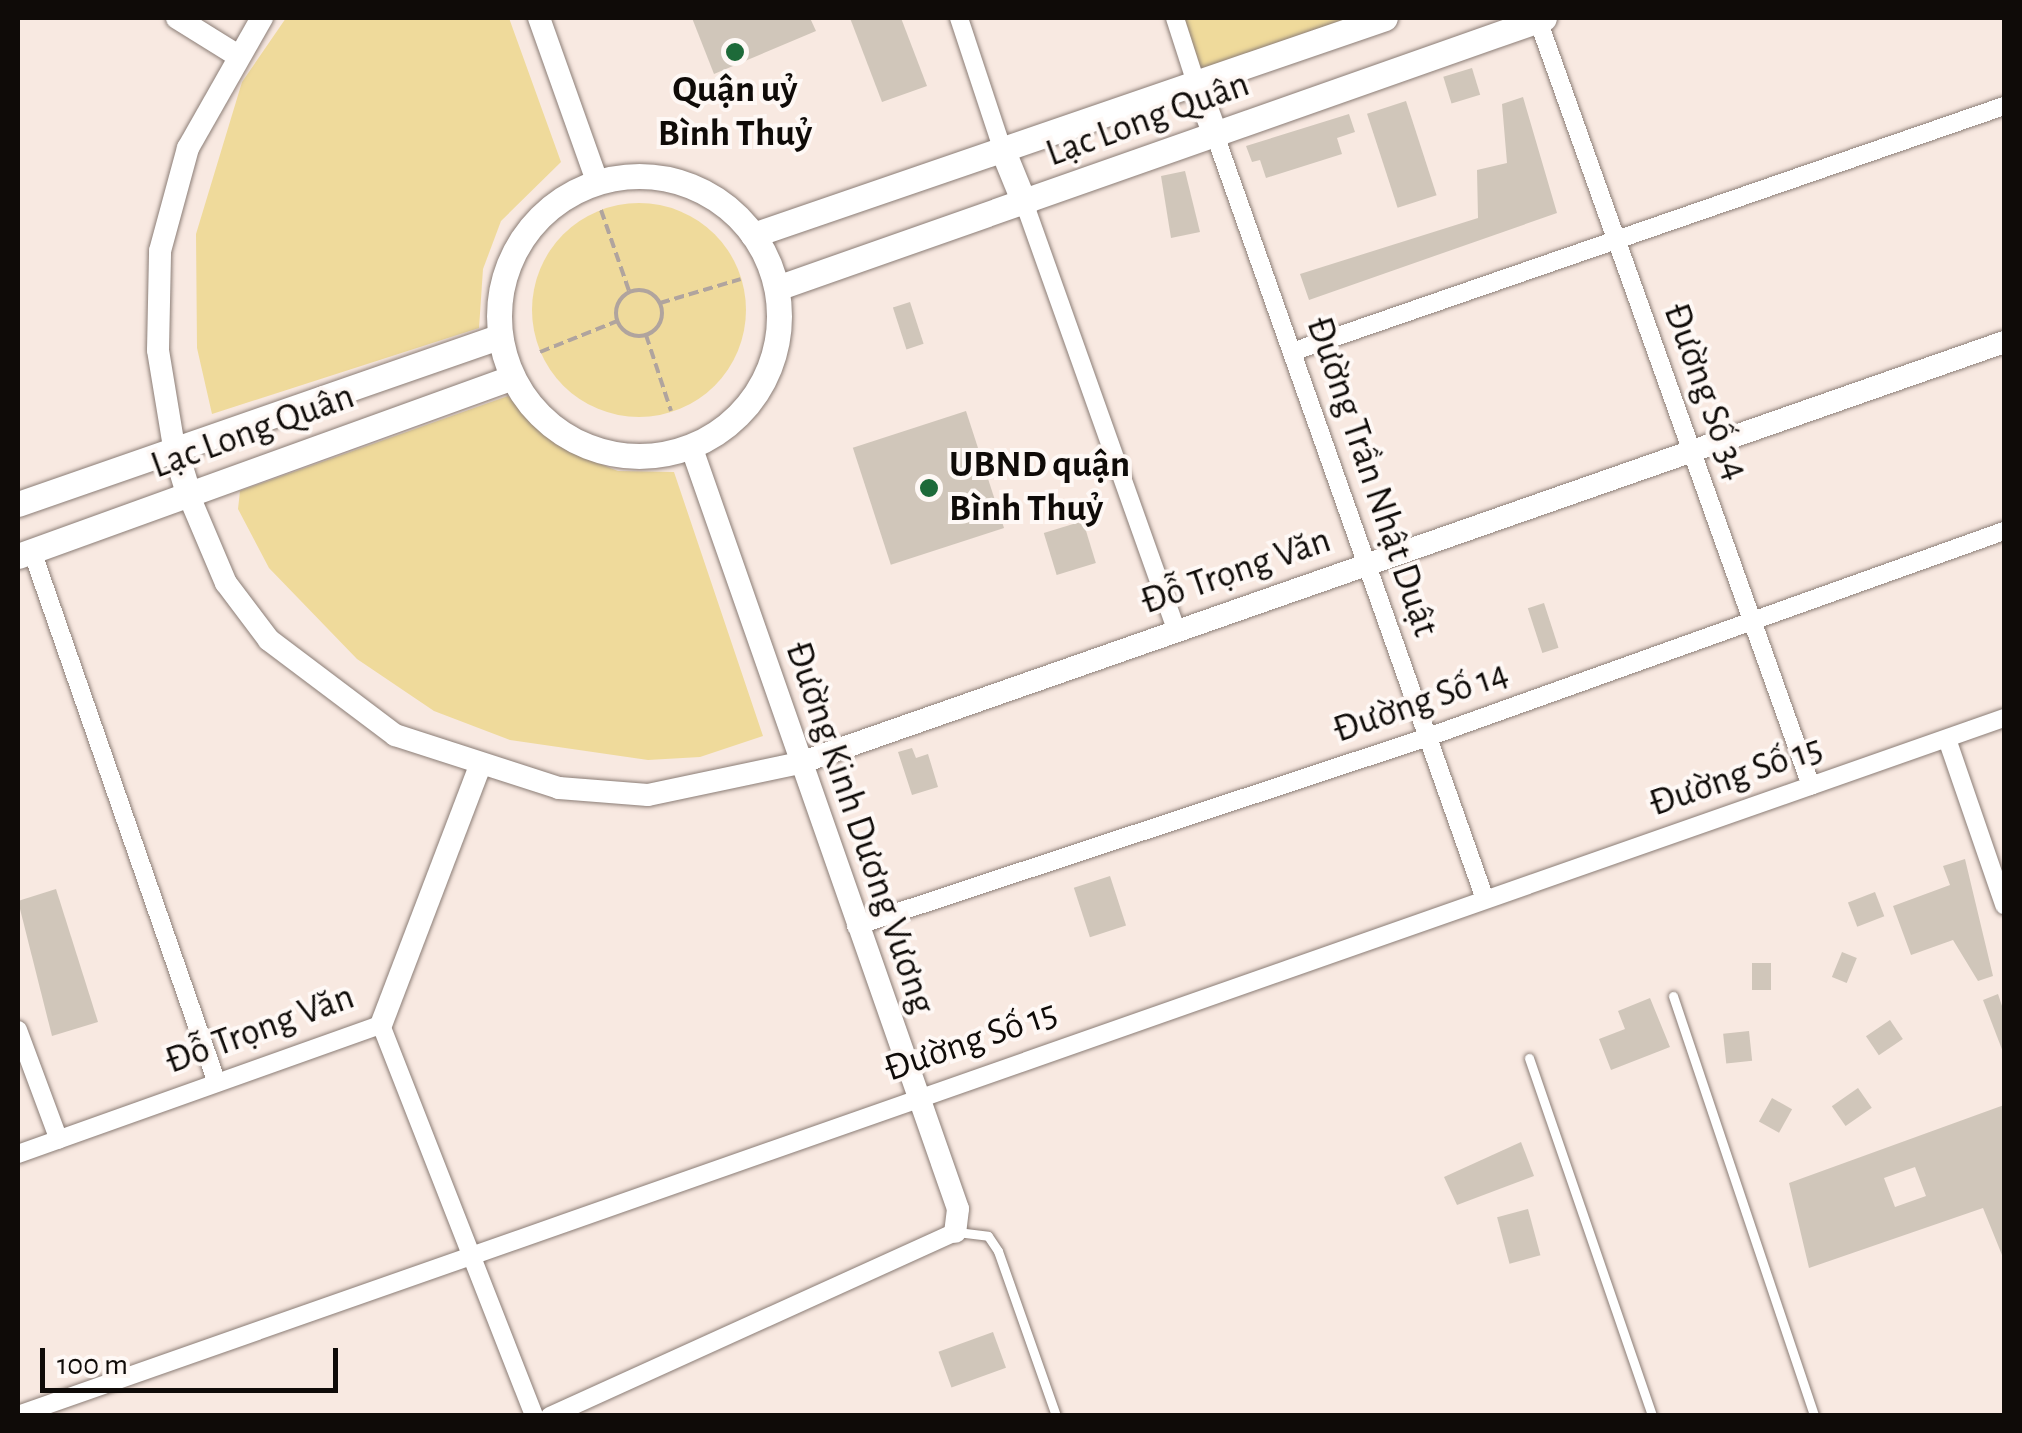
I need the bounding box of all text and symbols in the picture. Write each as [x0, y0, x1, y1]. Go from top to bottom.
marker: Quận uỷ Bình Thuỷ [724, 41, 746, 63]
street label: Lạc Long Quân [1040, 62, 1256, 178]
place label: Quận uỷ Bình Thuỷ [658, 68, 812, 157]
street label: Đường Số 34 [1652, 297, 1758, 487]
street label: Đường Trần Nhật Duật [1295, 311, 1447, 643]
street label: Lạc Long Quân [145, 374, 361, 490]
place label: UBND quận Bình Thuỷ [949, 443, 1130, 532]
marker: UBND quận Bình Thuỷ [918, 477, 940, 499]
street label: Đỗ Trọng Văn [1135, 518, 1337, 626]
street label: Đường Kinh Dương Vương [774, 636, 944, 1020]
street label: Đường Số 14 [1327, 652, 1515, 754]
street label: Đường Số 15 [1644, 726, 1828, 828]
street label: Đỗ Trọng Văn [159, 975, 361, 1085]
street label: Đường Số 15 [879, 991, 1063, 1093]
scale bar [45, 1328, 342, 1390]
text: 100 m [57, 1350, 128, 1380]

